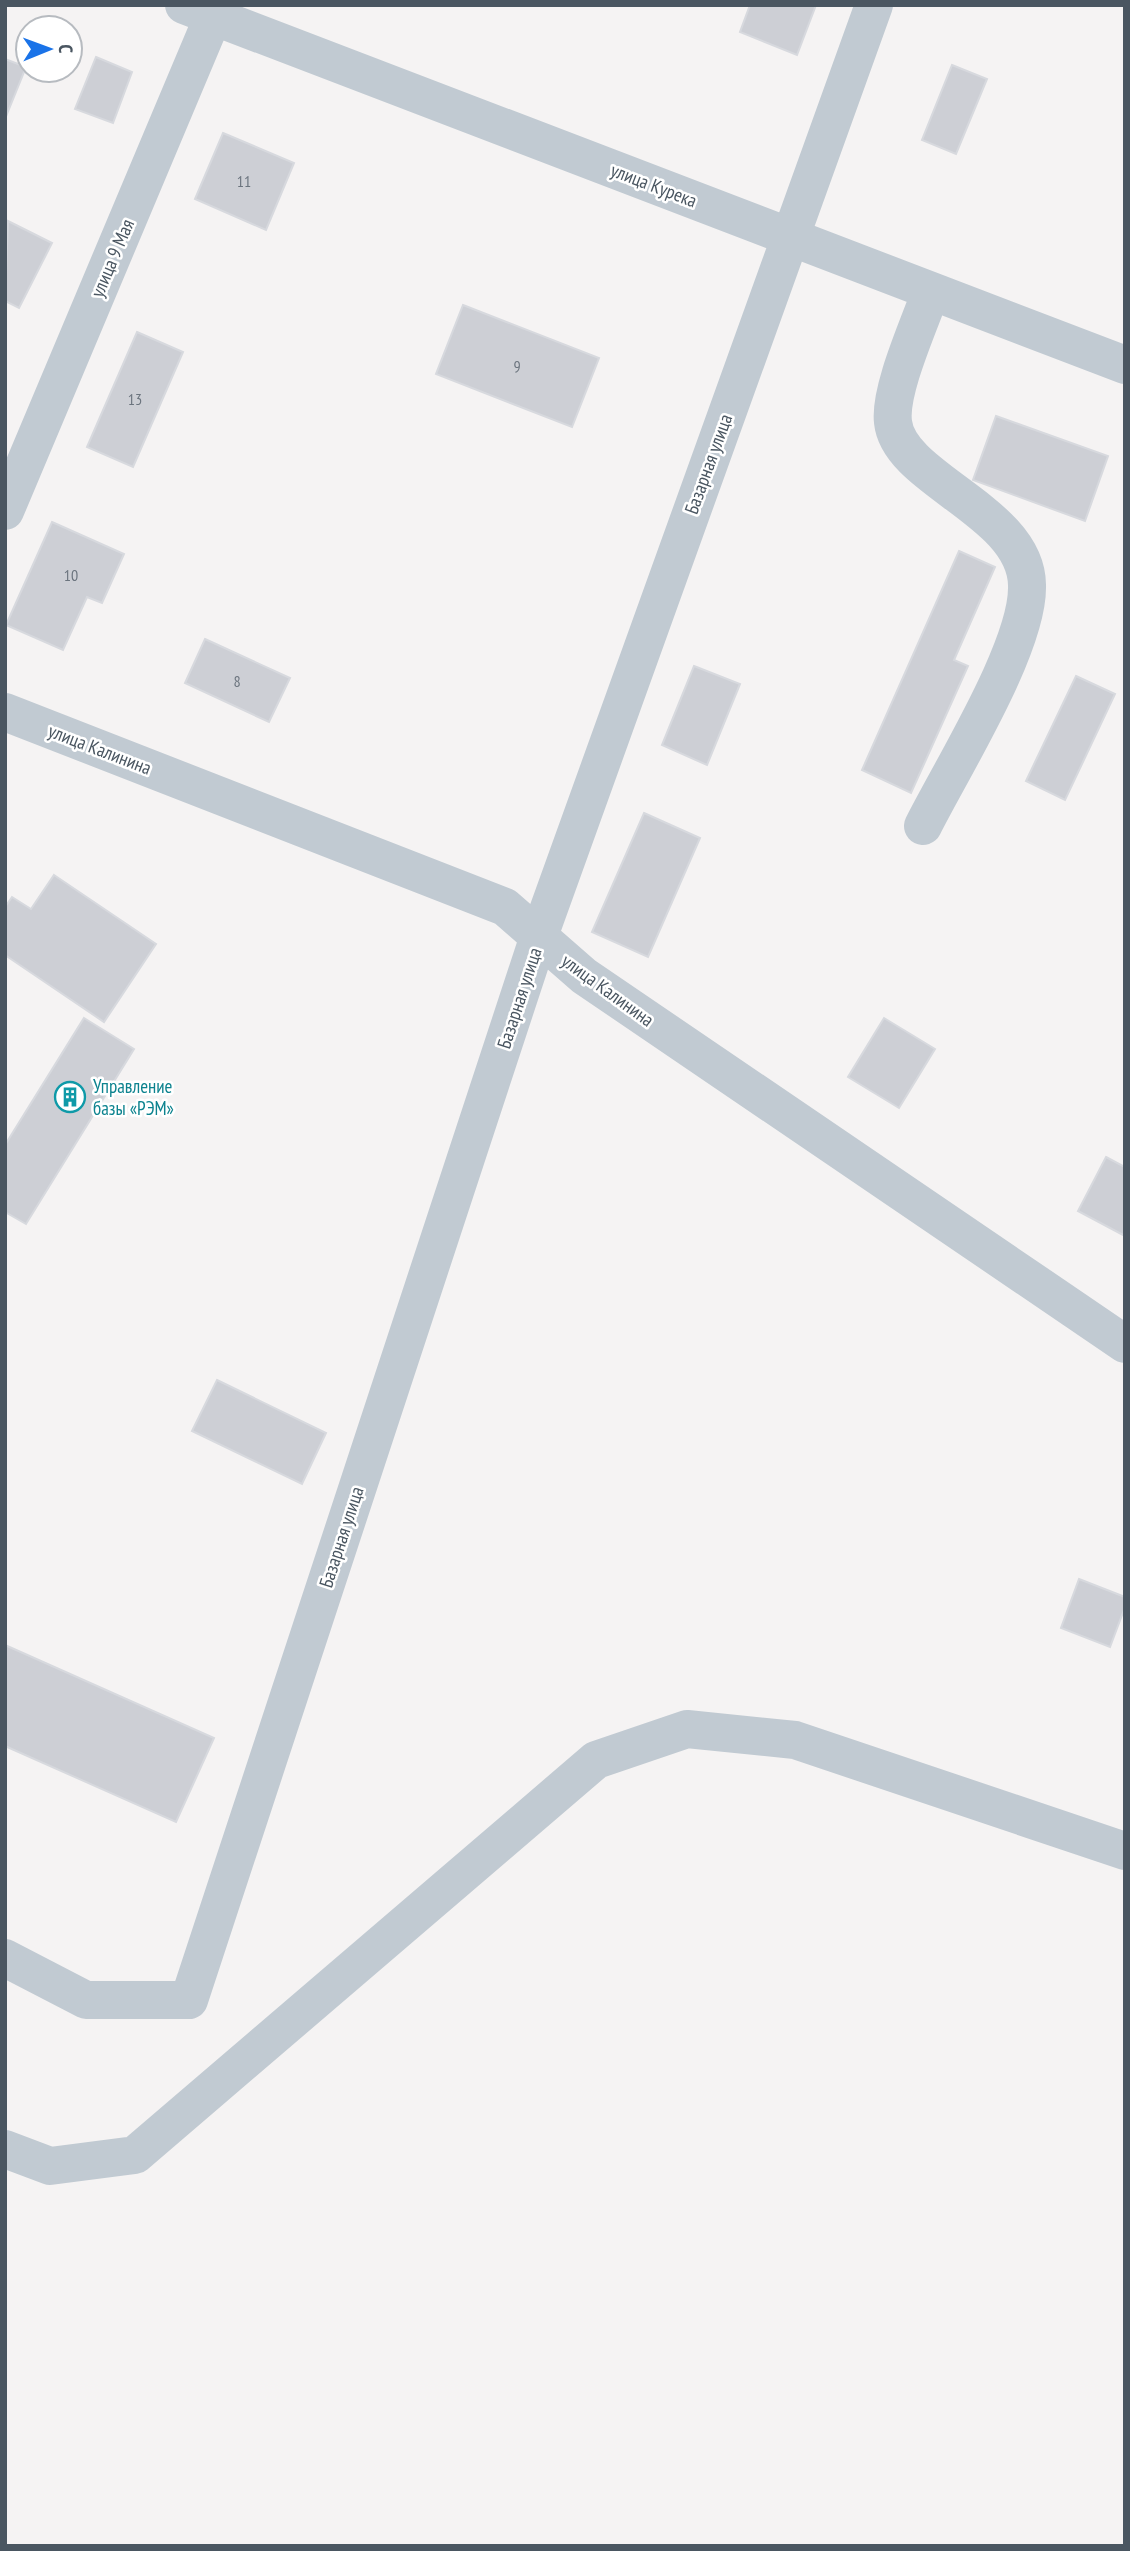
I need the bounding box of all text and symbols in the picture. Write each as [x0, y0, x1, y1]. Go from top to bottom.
north arrow [14, 14, 84, 84]
text: С [54, 44, 78, 54]
street label: улица Курека [607, 158, 701, 212]
house number: 11 [237, 171, 251, 191]
street label: улица 9 Мая [85, 215, 139, 301]
house number: 9 [513, 356, 521, 376]
house number: 13 [128, 389, 142, 409]
street label: Базарная улица [679, 411, 737, 517]
house number: 10 [64, 565, 78, 585]
house number: 8 [233, 671, 241, 691]
street label: улица Калинина [45, 718, 155, 780]
street label: Базарная улица [491, 945, 547, 1051]
street label: улица Калинина [557, 948, 659, 1032]
place label: Управление базы «РЭМ» [93, 1074, 174, 1120]
building icon: Управление базы «РЭМ» [53, 1080, 87, 1114]
street label: Базарная улица [313, 1484, 369, 1590]

